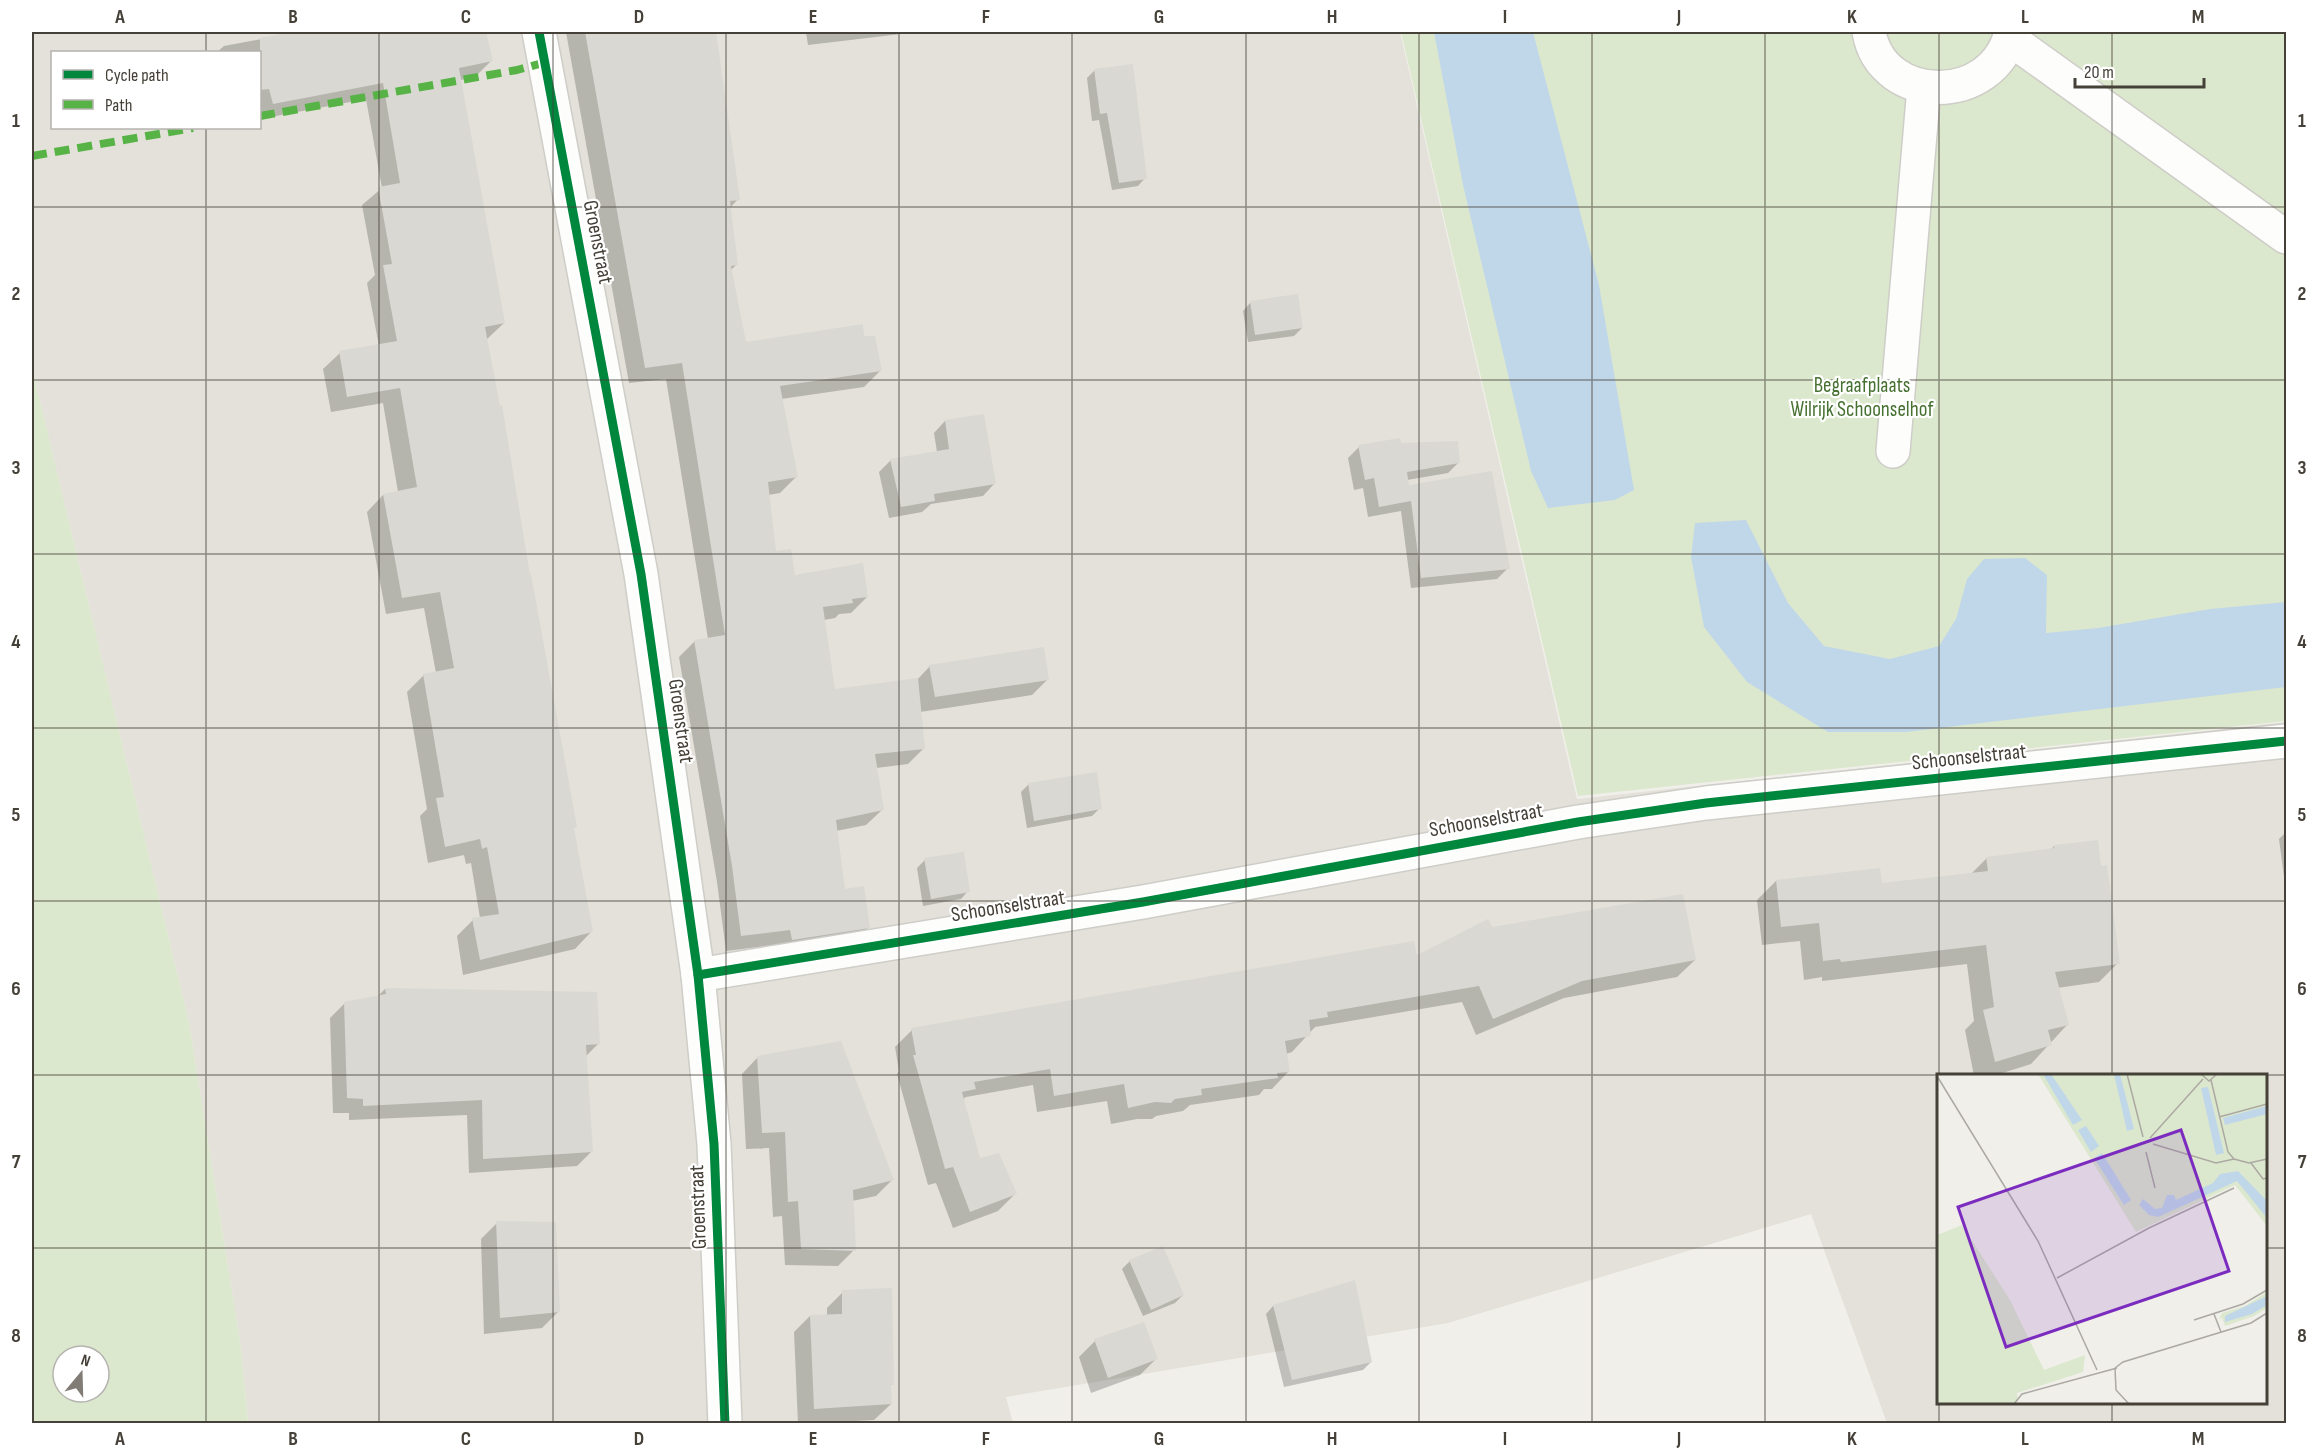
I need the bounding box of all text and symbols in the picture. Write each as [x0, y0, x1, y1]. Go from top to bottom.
text: A [114, 5, 125, 29]
text: B [288, 5, 298, 29]
text: C [461, 5, 471, 29]
text: D [634, 5, 644, 29]
text: E [809, 5, 817, 29]
text: F [982, 5, 990, 29]
text: G [1154, 5, 1164, 29]
text: H [1327, 5, 1337, 29]
text: I [1503, 5, 1507, 29]
text: J [1676, 5, 1681, 29]
text: K [1847, 5, 1857, 29]
text: L [2021, 5, 2029, 29]
text: M [2192, 5, 2204, 29]
legend [51, 51, 261, 129]
scale bar [2075, 51, 2204, 89]
text: 20 m [2084, 62, 2114, 83]
text: Cycle path [105, 65, 169, 86]
text: Path [105, 95, 133, 116]
text: 1 [12, 109, 20, 133]
text: 1 [2298, 109, 2306, 133]
street label: Groenstraat [578, 198, 618, 286]
text: 2 [12, 282, 20, 306]
text: 2 [2298, 282, 2306, 306]
park label: Begraafplaats Wilrijk Schoonselhof [1791, 373, 1934, 422]
text: 3 [12, 456, 21, 480]
text: 3 [2298, 456, 2307, 480]
text: 4 [11, 630, 21, 654]
text: 4 [2297, 630, 2307, 654]
street label: Groenstraat [663, 677, 699, 765]
street label: Schoonselstraat [1911, 739, 2027, 775]
street label: Schoonselstraat [1427, 798, 1545, 842]
text: 5 [12, 803, 21, 827]
text: 5 [2298, 803, 2307, 827]
street label: Schoonselstraat [949, 885, 1067, 927]
text: 6 [11, 977, 21, 1001]
text: 6 [2297, 977, 2307, 1001]
inset map [1937, 1074, 2267, 1404]
text: 7 [12, 1150, 21, 1174]
text: 7 [2298, 1150, 2307, 1174]
street label: Groenstraat [684, 1164, 712, 1250]
text: 8 [11, 1324, 21, 1348]
text: 8 [2297, 1324, 2307, 1348]
north arrow [51, 1344, 111, 1404]
text: N [78, 1351, 93, 1372]
text: A [114, 1427, 125, 1451]
text: B [288, 1427, 298, 1451]
text: C [461, 1427, 471, 1451]
text: D [634, 1427, 644, 1451]
text: E [809, 1427, 817, 1451]
text: F [982, 1427, 990, 1451]
text: G [1154, 1427, 1164, 1451]
text: H [1327, 1427, 1337, 1451]
text: I [1503, 1427, 1507, 1451]
text: J [1676, 1427, 1681, 1451]
text: K [1847, 1427, 1857, 1451]
text: L [2021, 1427, 2029, 1451]
text: M [2192, 1427, 2204, 1451]

